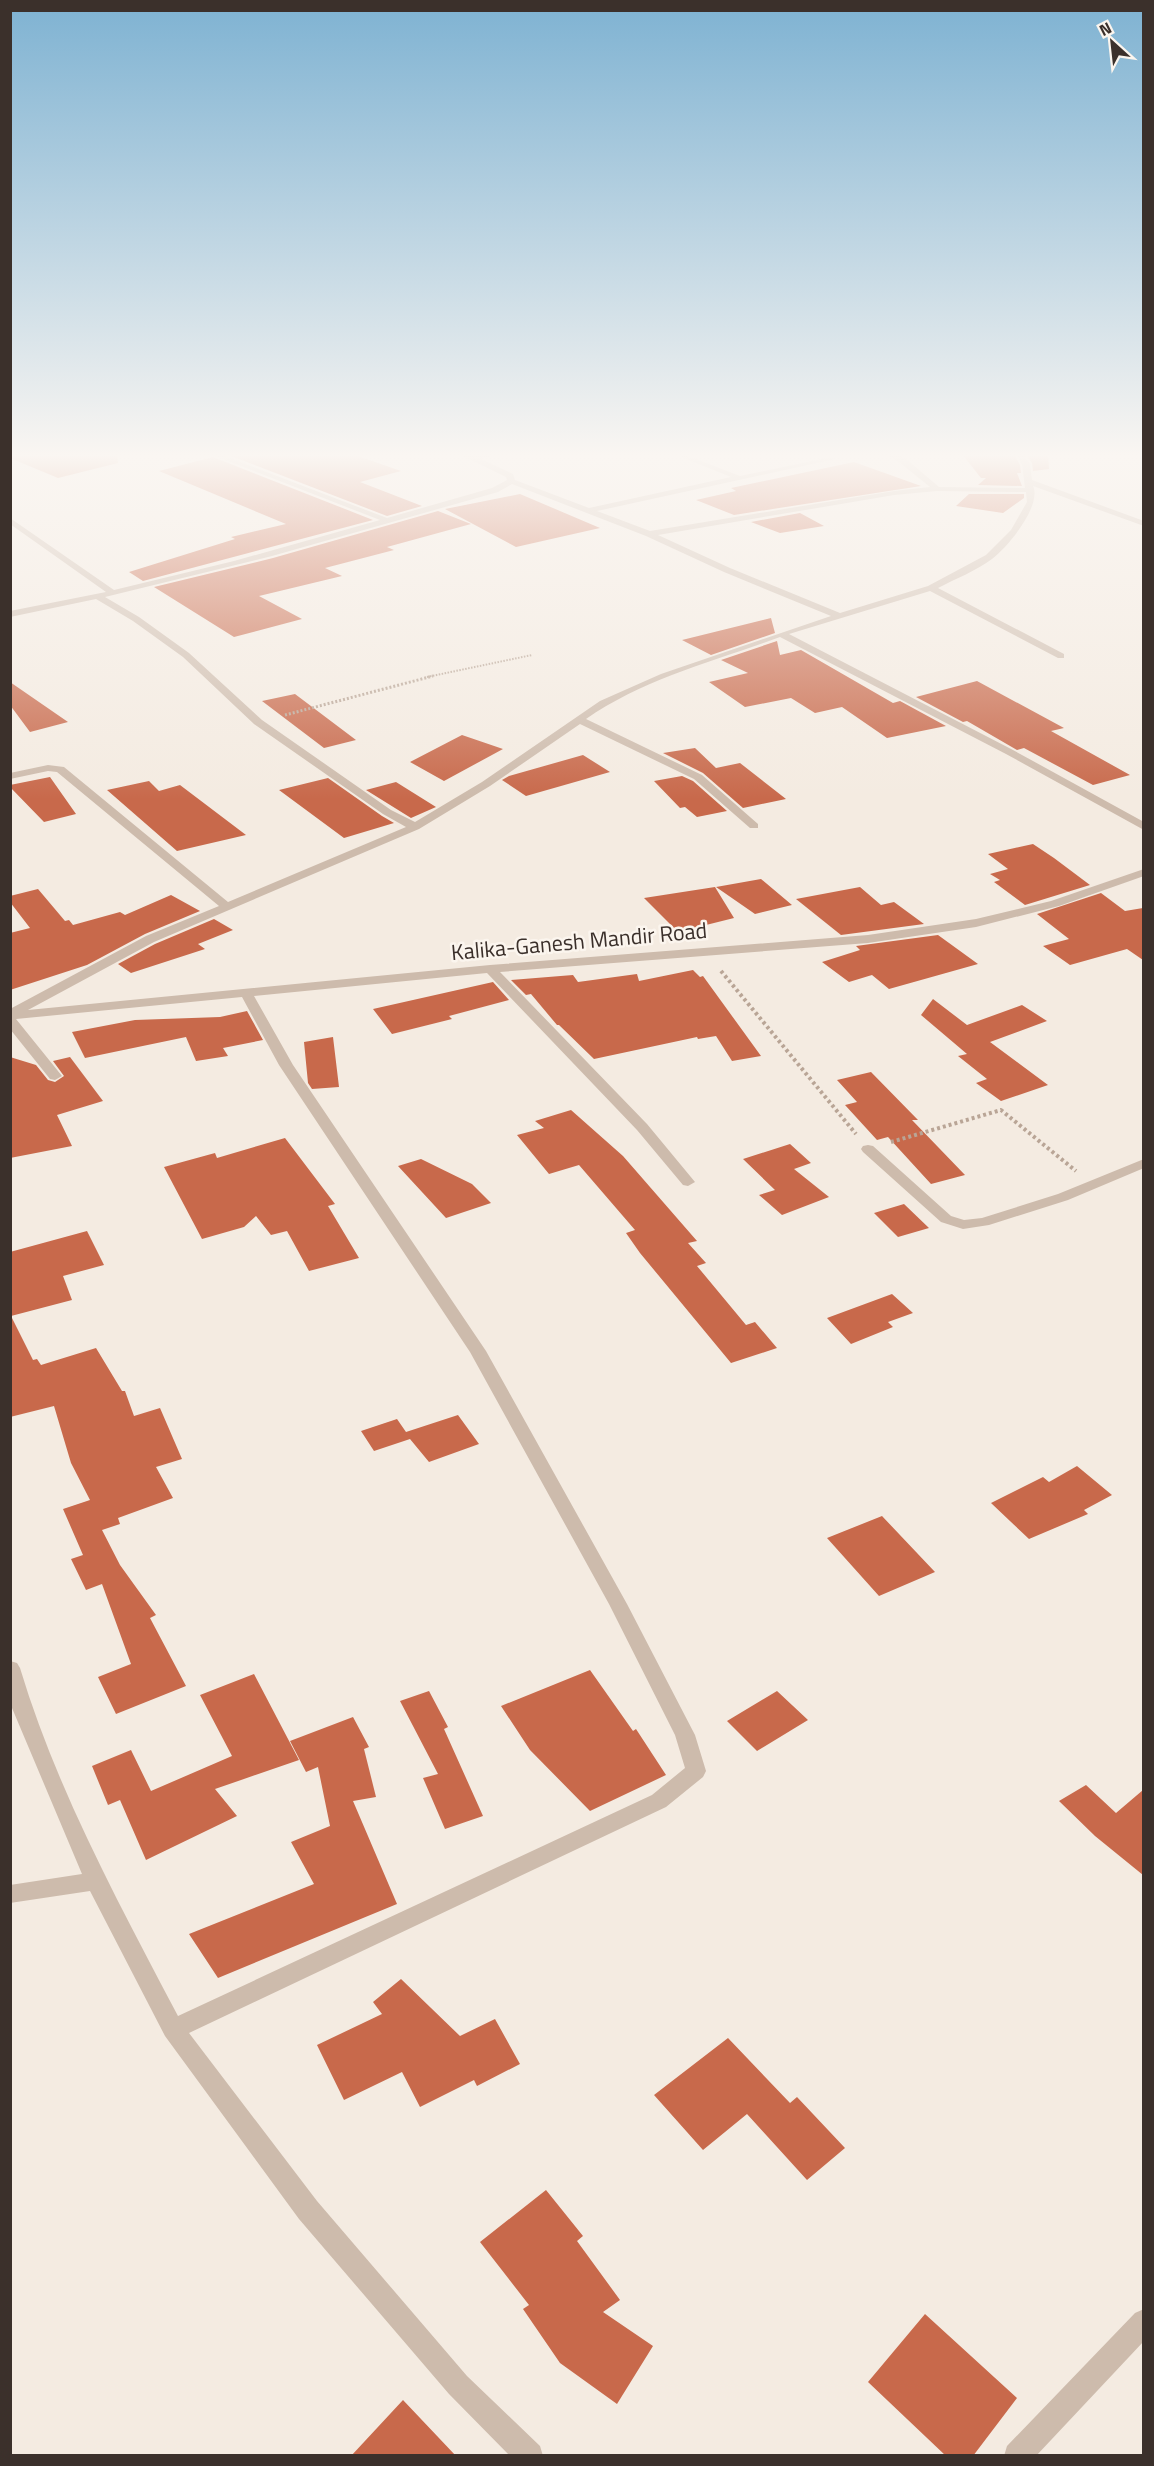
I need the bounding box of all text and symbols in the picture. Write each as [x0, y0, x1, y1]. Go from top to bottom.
north arrow [1082, 12, 1142, 72]
text: N [1095, 15, 1116, 42]
street label: Kalika-Ganesh Mandir Road [450, 913, 708, 969]

